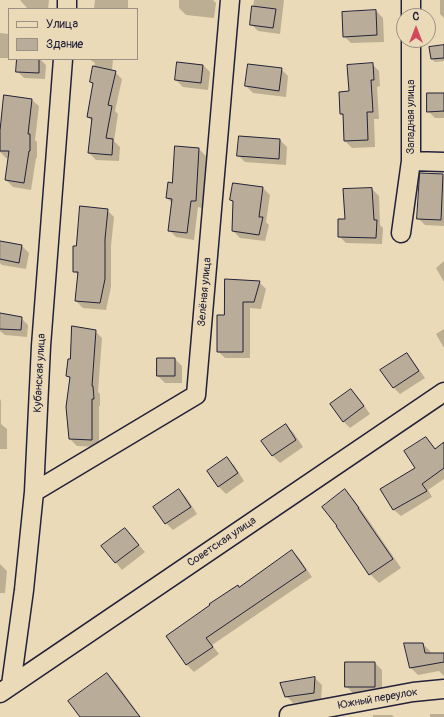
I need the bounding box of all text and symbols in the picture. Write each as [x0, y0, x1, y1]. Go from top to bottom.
legend [8, 8, 138, 60]
north arrow [396, 8, 436, 48]
text: С [413, 10, 419, 23]
text: Улица [46, 17, 78, 32]
text: Здание [46, 37, 83, 52]
street label: Западная улица [404, 80, 418, 154]
street label: Зелёная улица [195, 257, 215, 327]
street label: Кубанская улица [31, 333, 49, 413]
street label: Советская улица [185, 514, 259, 570]
street label: Южный переулок [337, 686, 419, 712]

